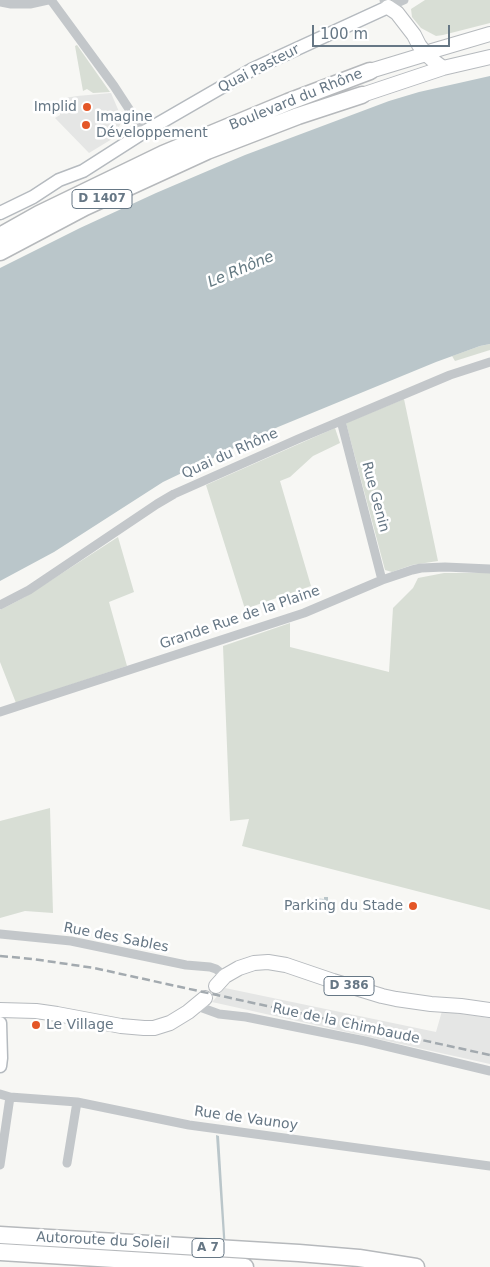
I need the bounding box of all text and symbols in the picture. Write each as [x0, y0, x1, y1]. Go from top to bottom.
scale bar [315, 15, 452, 47]
text: 100 m [320, 25, 368, 43]
street label: Quai Pasteur [215, 41, 303, 97]
street label: Boulevard du Rhône [227, 66, 365, 134]
place label: Implid [34, 99, 77, 115]
marker: Implid [81, 101, 93, 113]
place label: Imagine Développement [96, 109, 208, 142]
marker: Imagine Développement [80, 119, 92, 131]
road number: D 1407 [72, 190, 132, 208]
water label: Le Rhône [205, 248, 277, 292]
street label: Quai du Rhône [179, 425, 281, 483]
street label: Rue Genin [358, 460, 392, 534]
street label: Grande Rue de la Plaine [158, 583, 322, 653]
place label: Parking du Stade [284, 898, 403, 914]
marker: Parking du Stade [407, 900, 419, 912]
street label: Rue des Sables [62, 920, 170, 956]
road number: D 386 [324, 976, 374, 996]
street label: Rue de la Chimbaude [271, 1000, 421, 1048]
place label: Le Village [46, 1017, 114, 1033]
marker: Le Village [30, 1019, 42, 1031]
street label: Rue de Vaunoy [193, 1103, 299, 1135]
street label: Autoroute du Soleil [36, 1229, 170, 1253]
road number: A 7 [192, 1238, 224, 1258]

